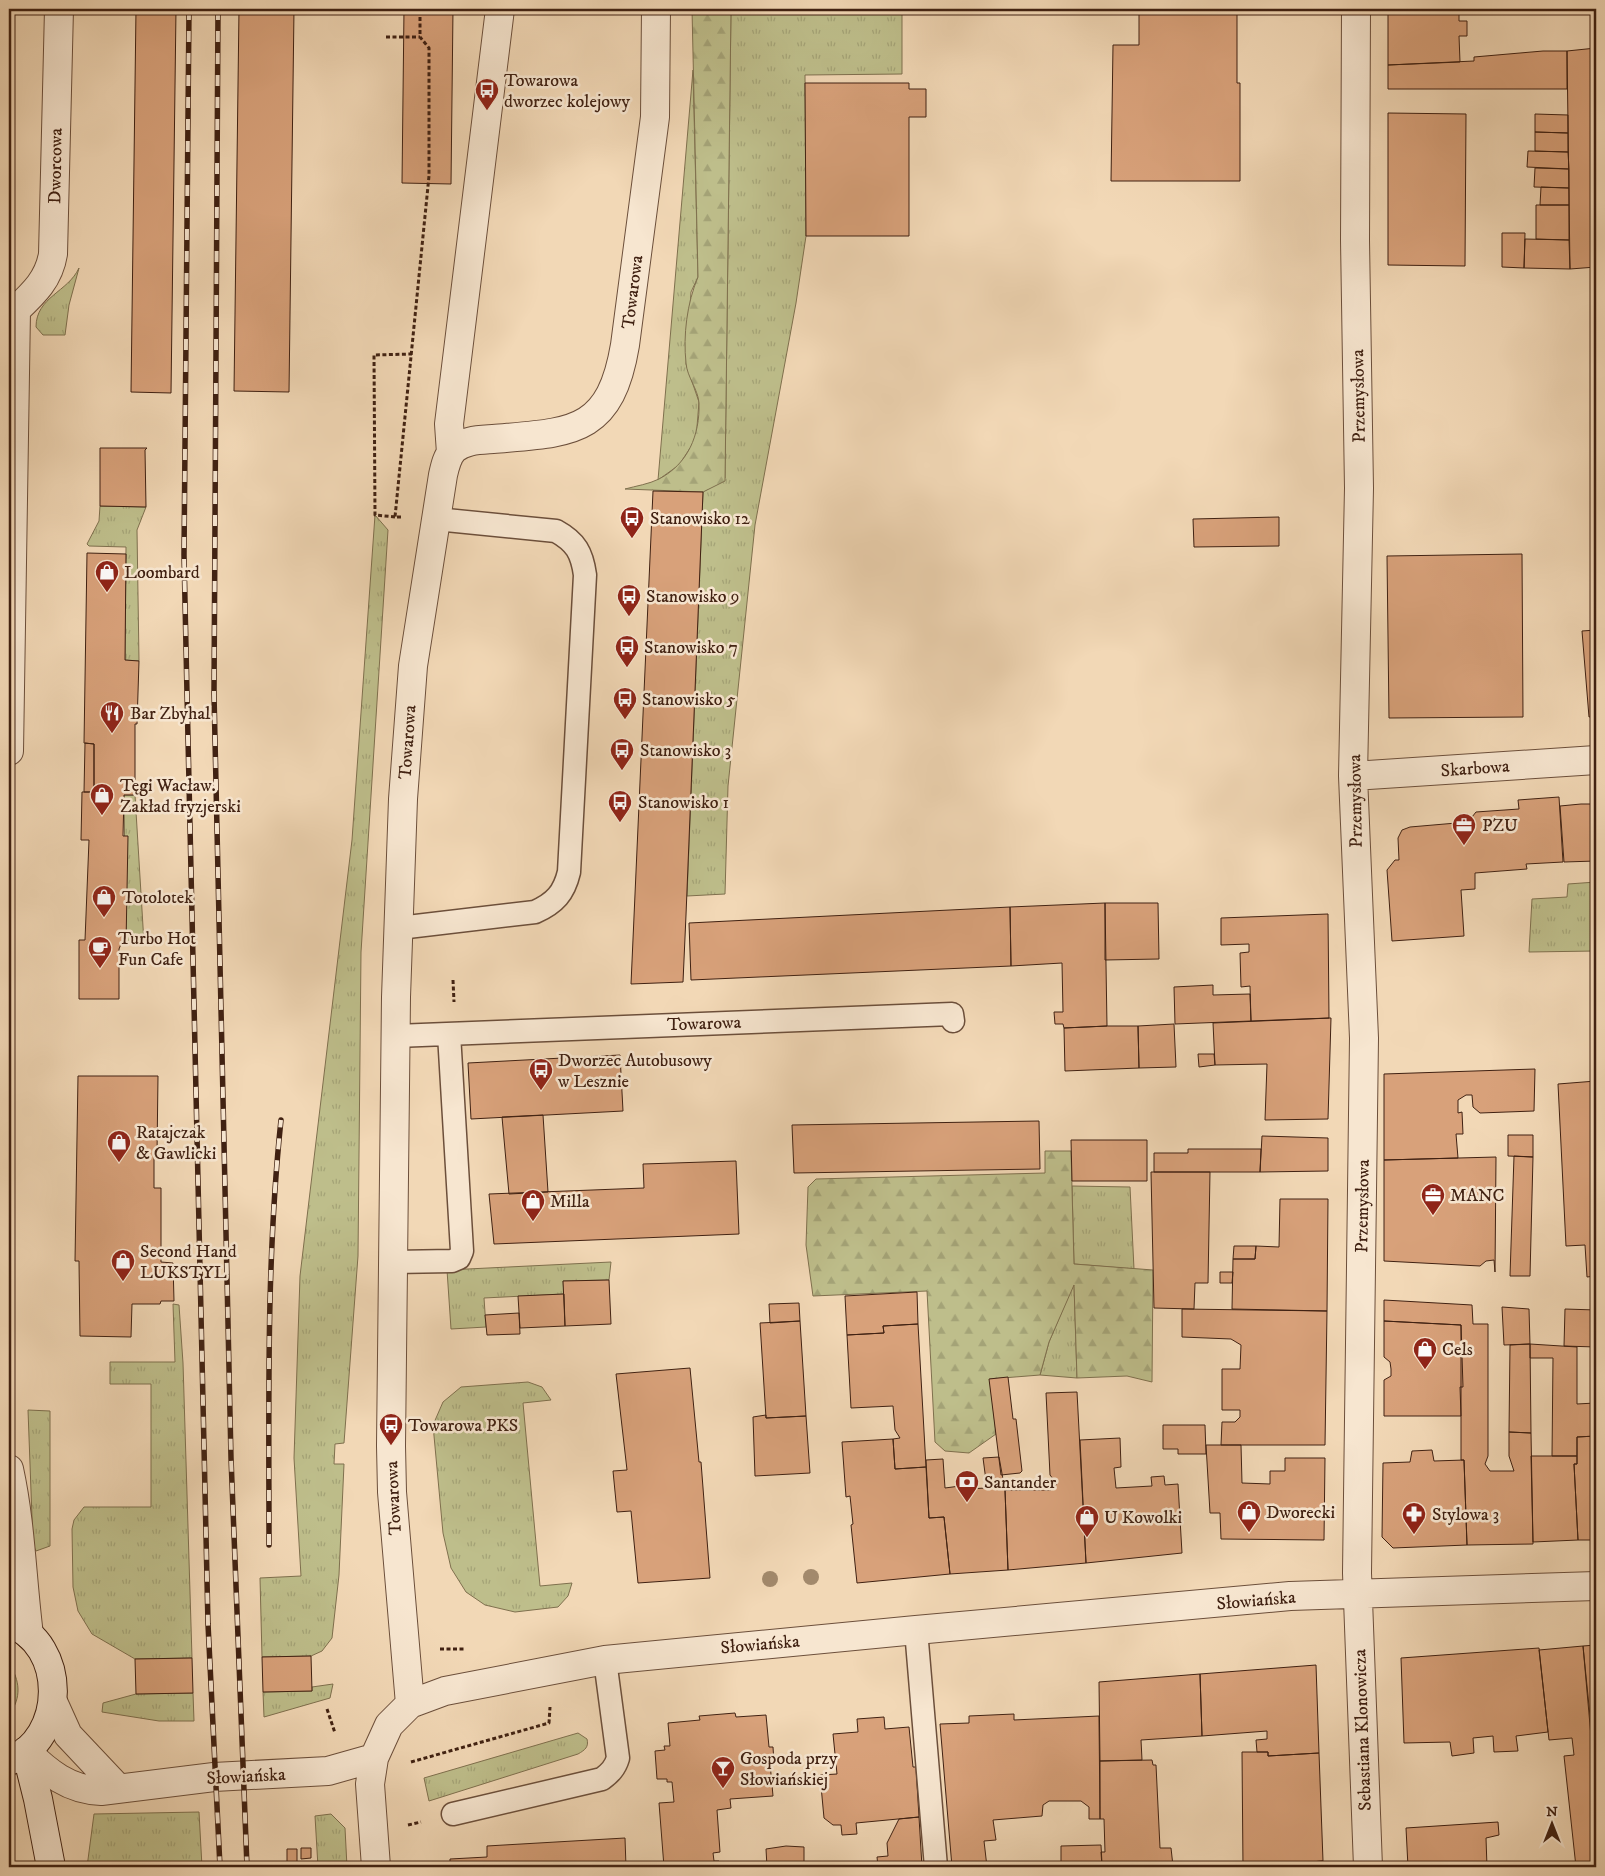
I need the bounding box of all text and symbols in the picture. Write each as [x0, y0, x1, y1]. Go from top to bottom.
place label: Towarowa dworzec kolejowy [504, 70, 630, 113]
bus stop icon: Towarowa dworzec kolejowy [474, 77, 500, 111]
street label: Dworcowa [44, 128, 68, 204]
street label: Towarowa [618, 254, 648, 330]
street label: Przemysłowa [1347, 349, 1371, 443]
bus stop icon: Stanowisko 12 [619, 505, 645, 539]
place label: Stanowisko 12 [650, 508, 750, 530]
shop icon: Loombard [94, 559, 120, 593]
place label: Loombard [124, 562, 200, 584]
bus stop icon: Stanowisko 9 [616, 583, 642, 617]
place label: Stanowisko 9 [646, 586, 739, 608]
bus stop icon: Stanowisko 7 [614, 634, 640, 668]
place label: Stanowisko 7 [644, 637, 738, 659]
bus stop icon: Stanowisko 5 [612, 686, 638, 720]
place label: Stanowisko 5 [642, 689, 735, 711]
restaurant icon: Bar Zbyhal [99, 700, 125, 734]
place label: Bar Zbyhal [130, 703, 211, 725]
street label: Towarowa [394, 704, 422, 780]
bus stop icon: Stanowisko 3 [609, 737, 635, 771]
place label: Stanowisko 3 [640, 740, 731, 762]
street label: Przemysłowa [1344, 754, 1368, 848]
street label: Skarbowa [1440, 756, 1511, 782]
place label: Tęgi Wacław. Zakład fryzjerski [120, 775, 241, 818]
shop icon: Tęgi Wacław. Zakład fryzjerski [89, 782, 115, 816]
bus stop icon: Stanowisko 1 [607, 789, 633, 823]
place label: Stanowisko 1 [638, 792, 729, 814]
office icon: PZU [1451, 812, 1477, 846]
place label: PZU [1482, 815, 1518, 837]
shop icon: Totolotek [91, 884, 117, 918]
place label: Totolotek [122, 887, 193, 909]
place label: Turbo Hot Fun Cafe [118, 928, 196, 971]
cafe icon: Turbo Hot Fun Cafe [87, 935, 113, 969]
street label: Towarowa [667, 1012, 742, 1036]
place label: Dworzec Autobusowy w Lesznie [557, 1050, 712, 1093]
bus stop icon: Dworzec Autobusowy w Lesznie [528, 1057, 554, 1091]
place label: Ratajczak & Gawlicki [136, 1122, 216, 1165]
shop icon: Ratajczak & Gawlicki [106, 1129, 132, 1163]
street label: Przemysłowa [1351, 1159, 1375, 1253]
office icon: MANC [1420, 1182, 1446, 1216]
place label: MANC [1450, 1185, 1504, 1207]
shop icon: Milla [520, 1188, 546, 1222]
place label: Milla [550, 1191, 590, 1213]
place label: Second Hand LUKSTYL [140, 1241, 237, 1284]
shop icon: Second Hand LUKSTYL [110, 1248, 136, 1282]
shop icon: Cels [1412, 1336, 1438, 1370]
place label: Cels [1442, 1339, 1473, 1361]
bus stop icon: Towarowa PKS [378, 1412, 404, 1446]
place label: Towarowa PKS [408, 1415, 518, 1437]
street label: Towarowa [381, 1460, 407, 1536]
bank icon: Santander [954, 1469, 980, 1503]
place label: Santander [984, 1472, 1057, 1494]
shop icon: Dworecki [1236, 1499, 1262, 1533]
pharmacy icon: Stylowa 3 [1401, 1501, 1427, 1535]
place label: Dworecki [1266, 1502, 1335, 1524]
shop icon: U Kowolki [1074, 1504, 1100, 1538]
place label: Stylowa 3 [1432, 1504, 1499, 1526]
place label: U Kowolki [1104, 1507, 1182, 1529]
street label: Słowiańska [1216, 1587, 1297, 1615]
street label: Słowiańska [720, 1631, 801, 1659]
street label: Sebastiana Klonowicza [1349, 1648, 1377, 1811]
place label: Gospoda przy Słowiańskiej [740, 1748, 838, 1791]
bar icon: Gospoda przy Słowiańskiej [710, 1755, 736, 1789]
street label: Słowiańska [206, 1764, 287, 1790]
north arrow [1528, 1798, 1578, 1848]
text: N [1546, 1803, 1558, 1821]

